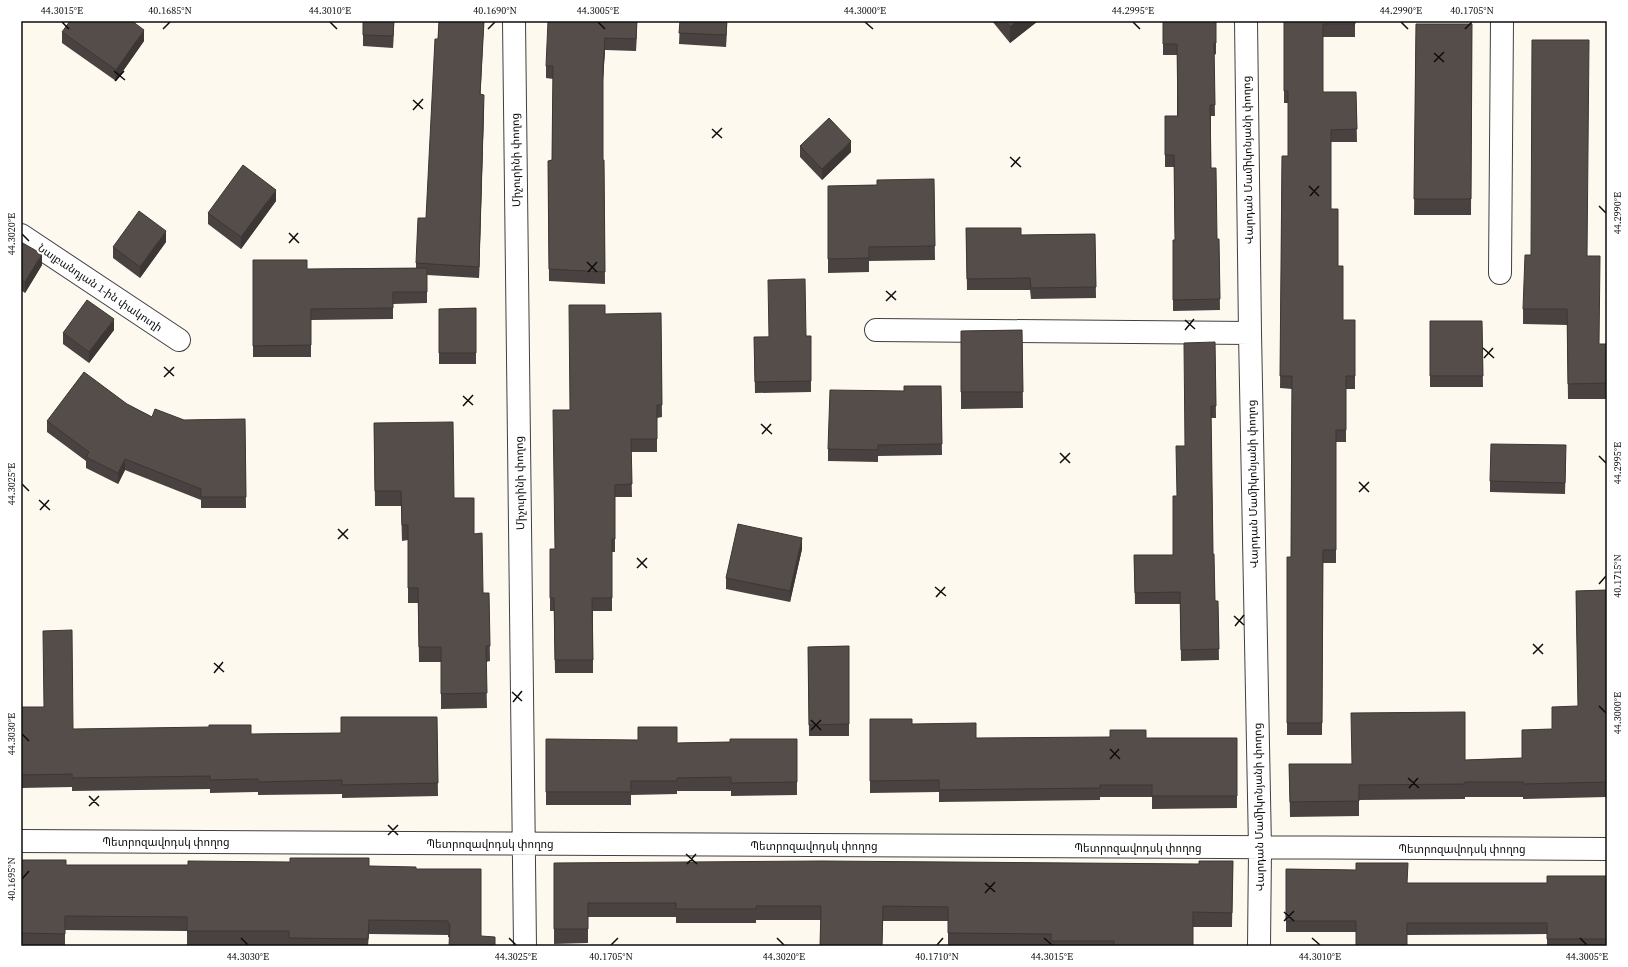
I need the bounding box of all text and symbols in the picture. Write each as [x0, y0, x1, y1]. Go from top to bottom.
text: 44.3015°E [41, 4, 83, 17]
text: 40.1685°N [148, 4, 192, 17]
text: 44.3010°E [309, 4, 351, 17]
text: 40.1690°N [473, 4, 517, 17]
text: 44.3005°E [577, 4, 619, 17]
text: 44.3000°E [844, 4, 886, 17]
text: 44.2995°E [1112, 4, 1154, 17]
text: 44.2990°E [1380, 4, 1422, 17]
text: 40.1705°N [1450, 4, 1494, 17]
street label: Վարդան Մամիկոնյանի փողոց [1239, 76, 1257, 244]
street label: Միչուրինի փողոց [508, 113, 524, 207]
text: 44.2990°E [1611, 192, 1624, 234]
text: 44.3020°E [5, 213, 18, 255]
street label: Նալբանդյան 1-ին փակուղի [35, 241, 165, 335]
street label: Վարդան Մամիկոնյանի փողոց [1244, 400, 1262, 568]
street label: Միչուրինի փողոց [512, 436, 528, 530]
text: 44.2995°E [1611, 442, 1624, 484]
text: 44.3025°E [5, 463, 18, 505]
text: 40.1715°N [1611, 554, 1624, 598]
text: 44.3000°E [1611, 692, 1624, 734]
text: 44.3030°E [5, 713, 18, 755]
street label: Վարդան Մամիկոնյանի փողոց [1250, 723, 1268, 891]
street label: Պետրոզավոդսկ փողոց [102, 835, 230, 850]
street label: Պետրոզավոդսկ փողոց [426, 837, 554, 852]
street label: Պետրոզավոդսկ փողոց [750, 839, 878, 854]
street label: Պետրոզավոդսկ փողոց [1074, 841, 1202, 856]
street label: Պետրոզավոդսկ փողոց [1398, 842, 1526, 857]
text: 40.1695°N [5, 857, 18, 901]
text: 44.3030°E [227, 950, 269, 963]
text: 44.3025°E [495, 950, 537, 963]
text: 40.1705°N [589, 950, 633, 963]
text: 44.3020°E [763, 950, 805, 963]
text: 40.1710°N [915, 950, 959, 963]
text: 44.3015°E [1031, 950, 1073, 963]
text: 44.3010°E [1299, 950, 1341, 963]
text: 44.3005°E [1566, 950, 1608, 963]

